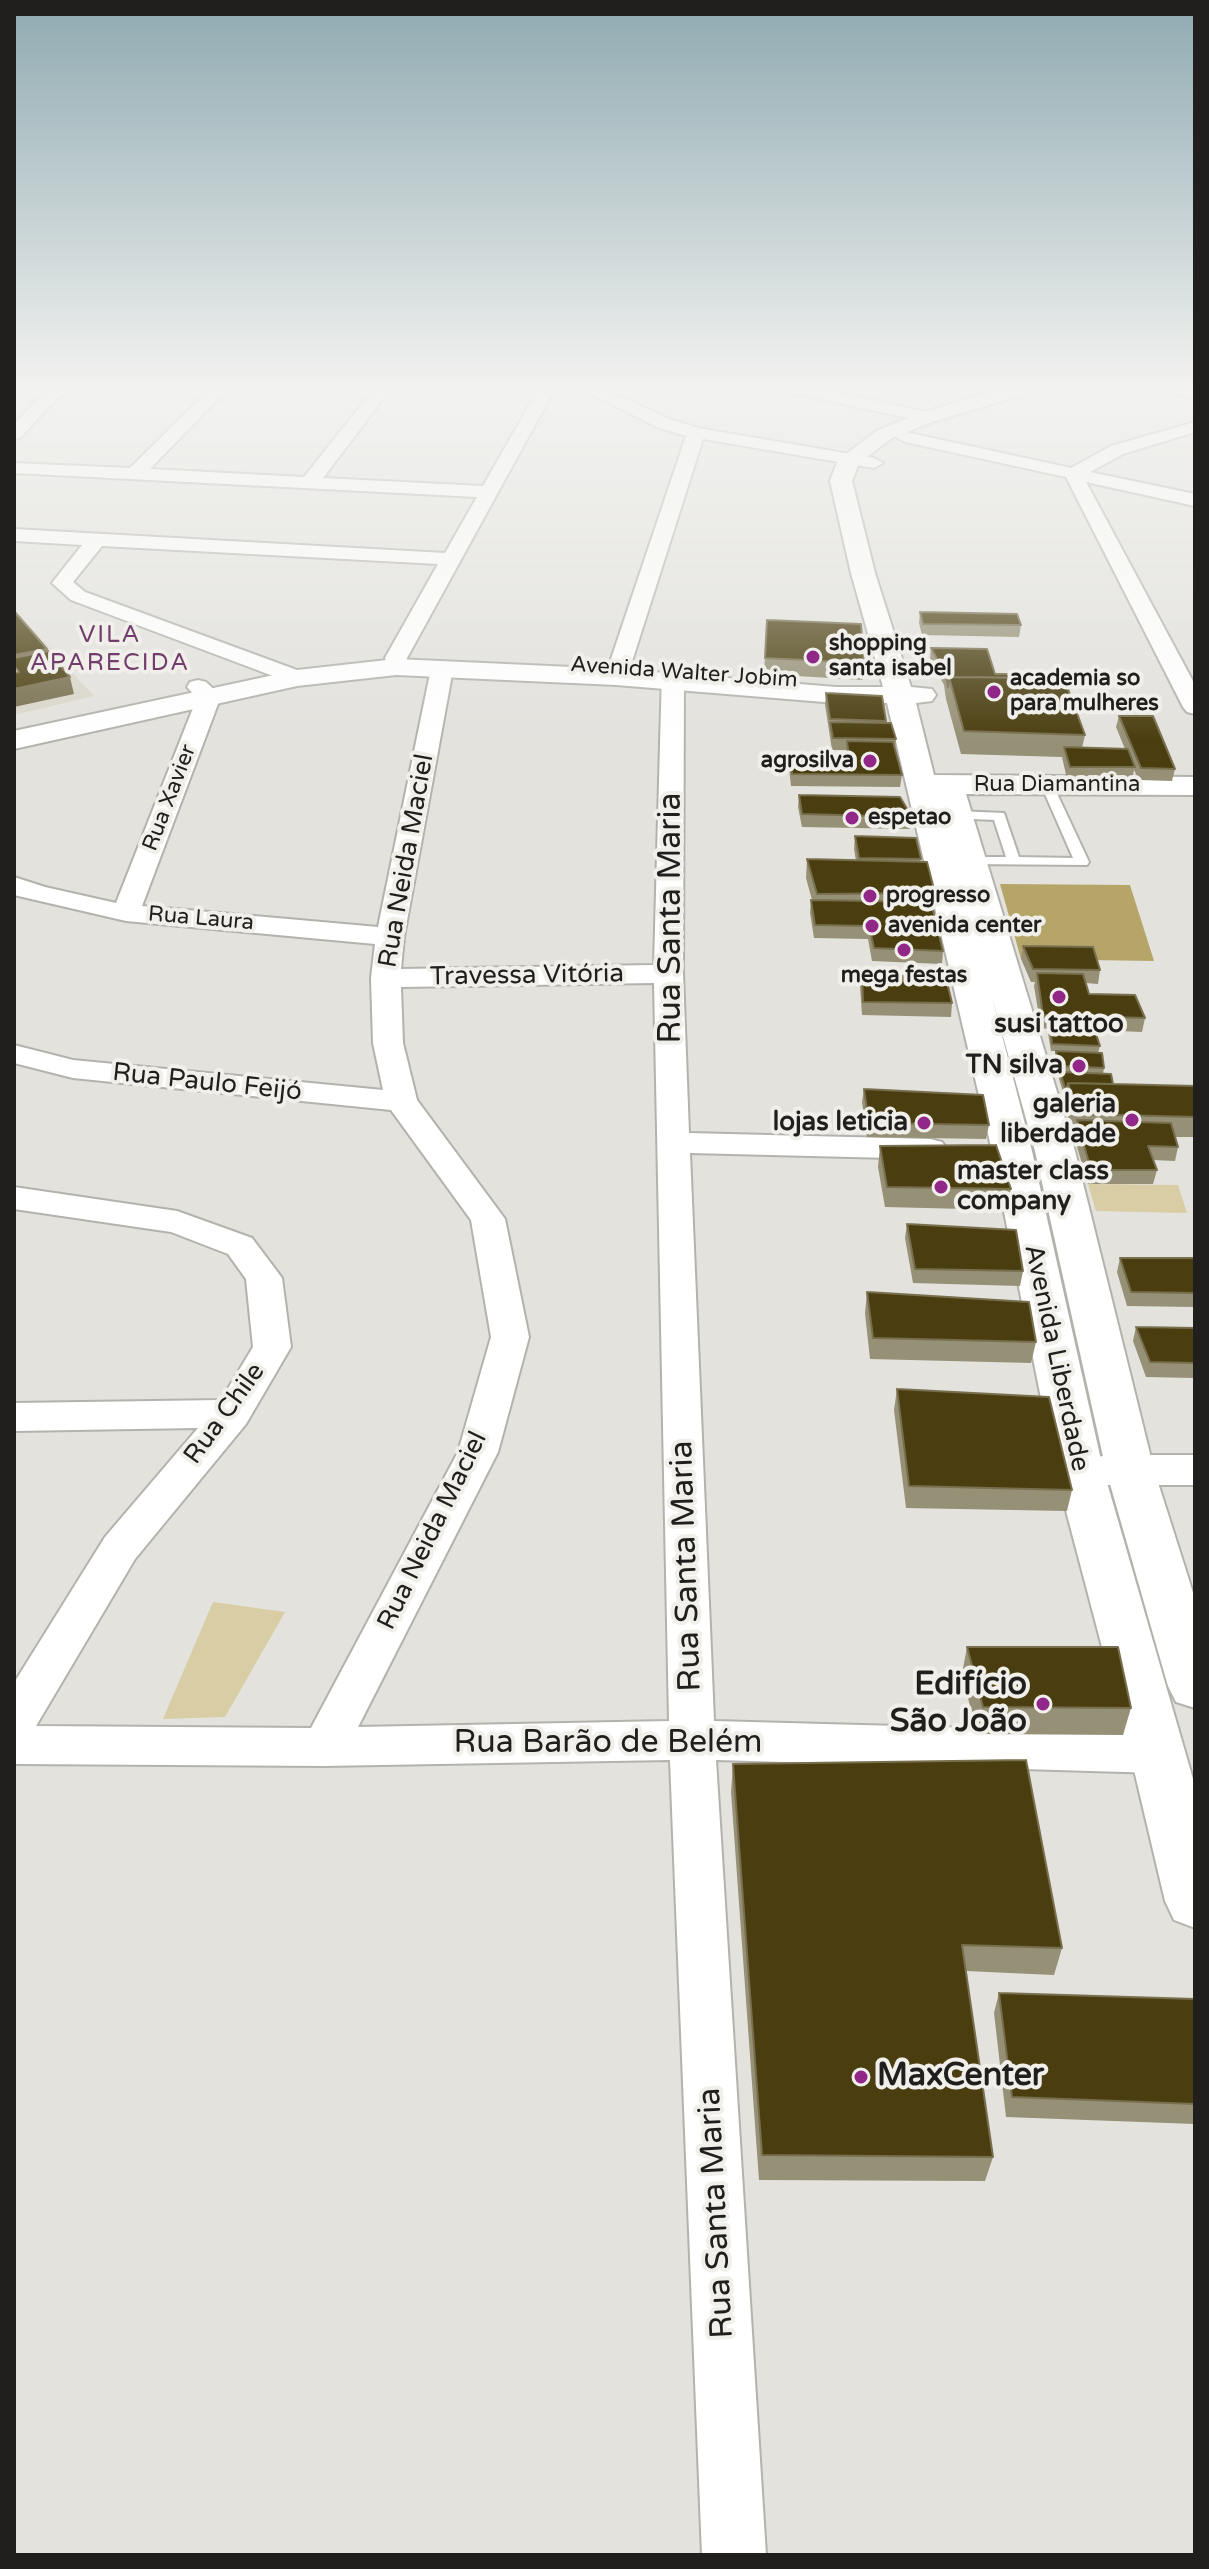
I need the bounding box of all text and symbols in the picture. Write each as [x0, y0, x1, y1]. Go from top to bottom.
district label: VILA APARECIDA [30, 622, 190, 678]
place label: shopping santa isabel [829, 631, 952, 682]
marker: shopping santa isabel [804, 648, 822, 666]
street label: Avenida Walter Jobim [570, 652, 798, 694]
place label: academia so para mulheres [1010, 666, 1159, 718]
marker: academia so para mulheres [985, 683, 1003, 701]
street label: Rua Xavier [138, 741, 202, 855]
place label: agrosilva [761, 748, 854, 774]
street label: Rua Neida Maciel [373, 752, 441, 970]
marker: agrosilva [861, 752, 879, 770]
street label: Rua Diamantina [974, 772, 1140, 798]
street label: Rua Santa Maria [653, 792, 691, 1044]
place label: espetao [868, 805, 951, 831]
marker: espetao [843, 809, 861, 827]
place label: progresso [886, 883, 990, 909]
marker: progresso [861, 887, 879, 905]
street label: Rua Laura [147, 901, 255, 937]
place label: avenida center [888, 913, 1041, 939]
marker: avenida center [863, 917, 881, 935]
marker: mega festas [895, 941, 913, 959]
street label: Travessa Vitória [430, 959, 624, 993]
place label: mega festas [841, 963, 967, 989]
marker: susi tattoo [1050, 988, 1068, 1006]
place label: susi tattoo [994, 1009, 1124, 1041]
place label: TN silva [966, 1050, 1063, 1082]
marker: TN silva [1070, 1057, 1088, 1075]
street label: Rua Paulo Feijó [111, 1058, 303, 1108]
place label: galeria liberdade [1000, 1089, 1116, 1150]
place label: lojas leticia [773, 1107, 908, 1139]
marker: galeria liberdade [1123, 1111, 1141, 1129]
marker: lojas leticia [915, 1114, 933, 1132]
place label: master class company [957, 1156, 1109, 1218]
marker: master class company [932, 1178, 950, 1196]
street label: Avenida Liberdade [1017, 1242, 1095, 1474]
street label: Rua Chile [178, 1357, 272, 1471]
street label: Rua Neida Maciel [372, 1427, 494, 1635]
street label: Rua Santa Maria [663, 1440, 711, 1692]
place label: Edifício São João [890, 1667, 1027, 1742]
marker: Edifício São João [1034, 1695, 1052, 1713]
street label: Rua Barão de Belém [454, 1725, 762, 1763]
place label: MaxCenter [877, 2058, 1044, 2096]
marker: MaxCenter [852, 2068, 870, 2086]
street label: Rua Santa Maria [691, 2087, 743, 2339]

